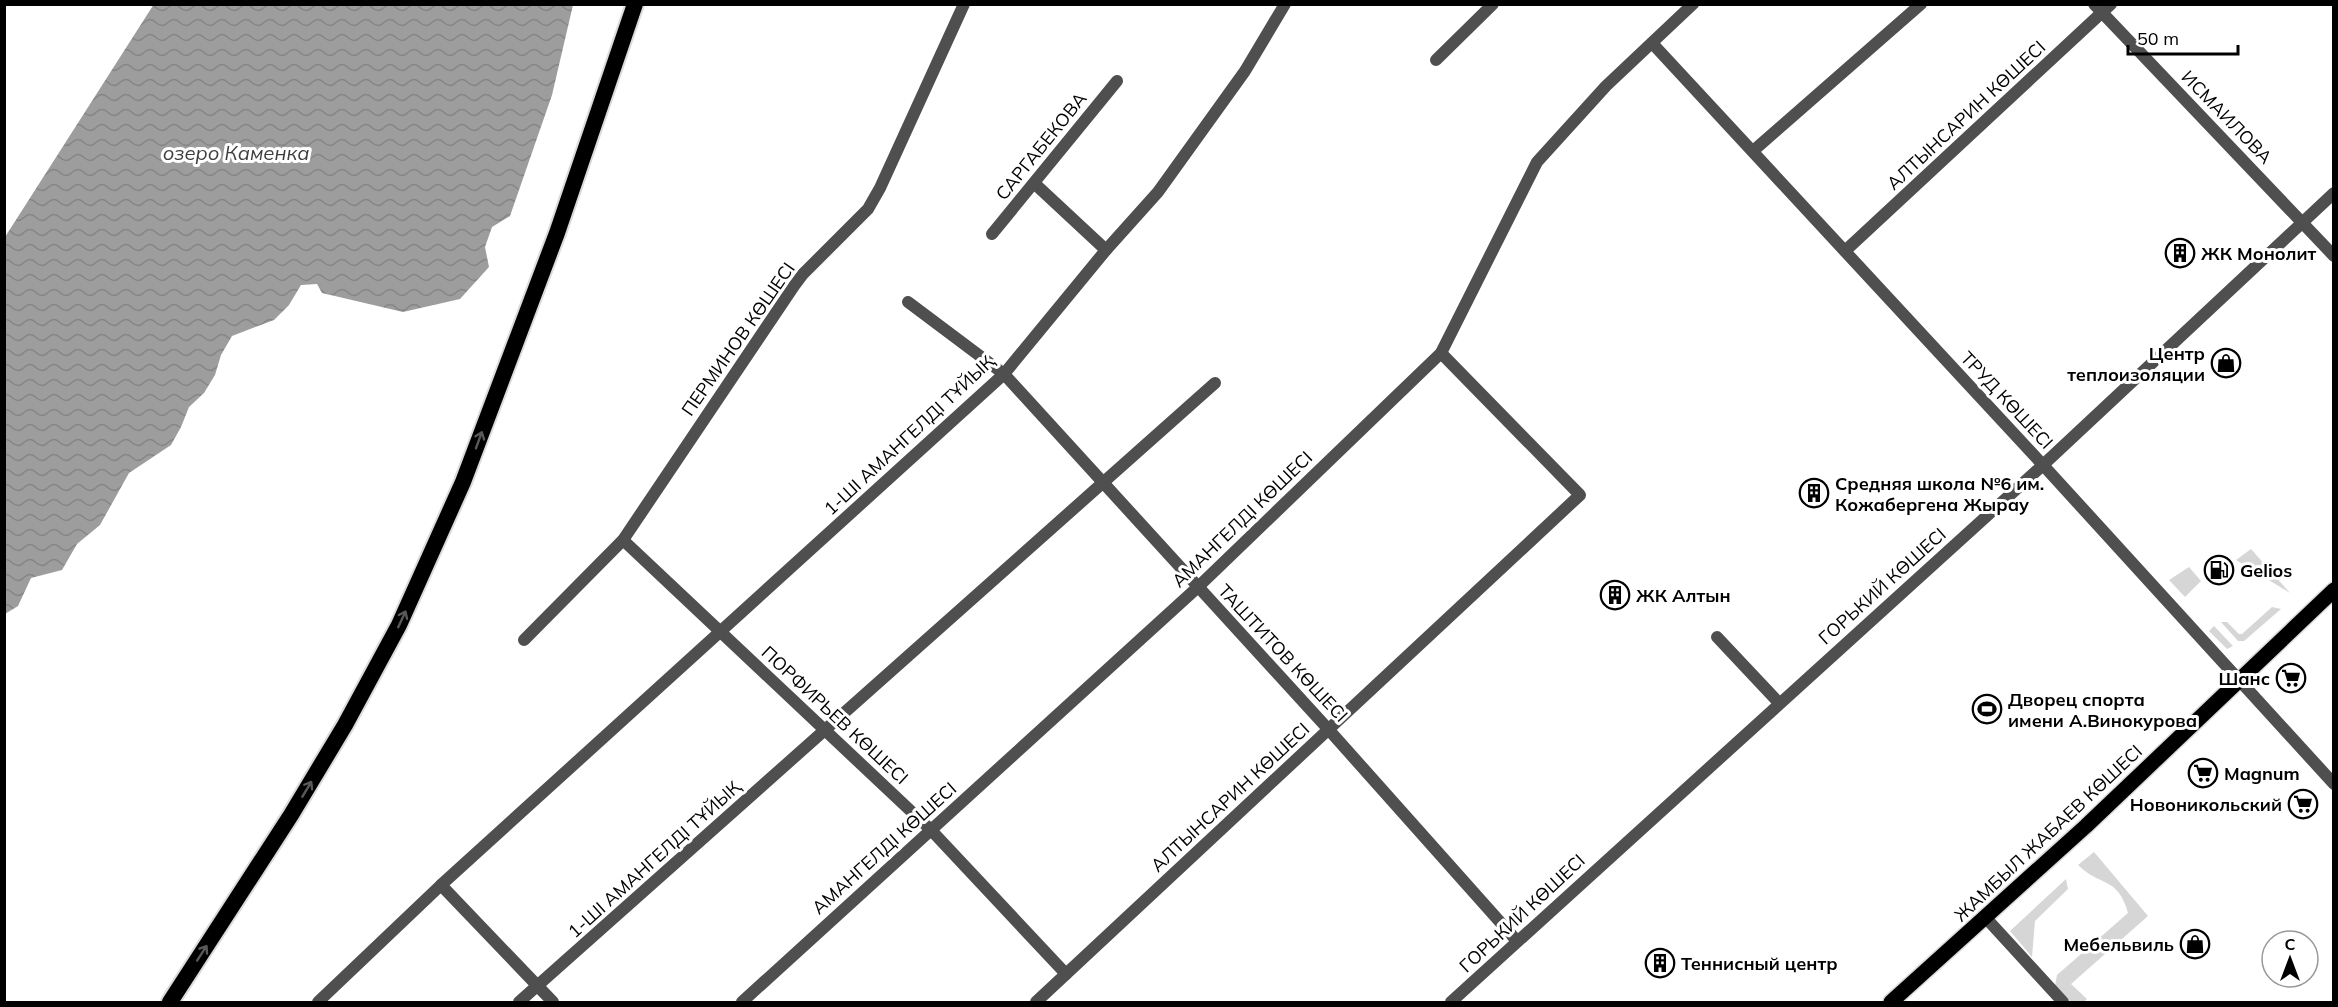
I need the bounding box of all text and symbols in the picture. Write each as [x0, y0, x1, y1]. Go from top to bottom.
scale bar [2128, 18, 2238, 56]
text: 50 m [2137, 27, 2179, 50]
street label: АЛТЫНСАРИН КӨШЕСІ [1882, 35, 2050, 195]
street label: ИСМАИЛОВА [2177, 66, 2277, 168]
street label: САРГАБЕКОВА [990, 87, 1092, 205]
water label: озеро Каменка [163, 140, 309, 165]
building icon: ЖК Монолит [2164, 237, 2196, 269]
place label: ЖК Монолит [2201, 242, 2317, 265]
street label: ПЕРМИНОВ КӨШЕСІ [676, 258, 800, 420]
place label: Центр теплоизоляции [2067, 342, 2205, 386]
street label: ТРУД КӨШЕСІ [1956, 346, 2058, 454]
shop icon: Центр теплоизоляции [2210, 347, 2242, 379]
street label: 1-ШІ АМАНГЕЛДІ ТҰЙЫҚ [819, 350, 999, 520]
one-way arrow [474, 431, 485, 450]
street label: АМАНГЕЛДІ КӨШЕСІ [1167, 446, 1317, 592]
place label: Средняя школа №6 им. Кожабергена Жырау [1835, 472, 2044, 516]
building icon: Средняя школа №6 им. Кожабергена Жырау [1798, 477, 1830, 509]
street label: ГОРЬКИЙ КӨШЕСІ [1814, 523, 1950, 649]
fuel station icon: Gelios [2203, 554, 2235, 586]
place label: Gelios [2240, 559, 2292, 582]
street label: ТАШТИТОВ КӨШЕСІ [1213, 579, 1353, 727]
building icon: ЖК Алтын [1599, 579, 1631, 611]
place label: ЖК Алтын [1636, 584, 1731, 607]
one-way arrow [397, 610, 408, 628]
street label: ПОРФИРЬЕВ КӨШЕСІ [757, 641, 913, 789]
supermarket icon: Шанс [2275, 662, 2307, 694]
place label: Шанс [2218, 667, 2270, 690]
place label: Дворец спорта имени А.Винокурова [2008, 688, 2197, 732]
sports icon: Дворец спорта имени А.Винокурова [1971, 693, 2003, 725]
street label: АЛТЫНСАРИН КӨШЕСІ [1146, 717, 1314, 877]
street label: ЖАМБЫЛ ЖАБАЕВ КӨШЕСІ [1949, 740, 2147, 926]
supermarket icon: Magnum [2187, 757, 2219, 789]
place label: Magnum [2224, 762, 2300, 785]
street label: 1-ШІ АМАНГЕЛДІ ТҰЙЫҚ [563, 775, 746, 943]
street label: АМАНГЕЛДІ КӨШЕСІ [807, 777, 961, 919]
one-way arrow [301, 781, 313, 798]
supermarket icon: Новоникольский [2287, 788, 2319, 820]
place label: Новоникольский [2130, 793, 2282, 816]
street label: ГОРЬКИЙ КӨШЕСІ [1454, 849, 1590, 977]
shop icon: Мебельвиль [2179, 928, 2211, 960]
north arrow [2260, 929, 2320, 989]
place label: Мебельвиль [2063, 933, 2174, 956]
text: С [2285, 934, 2296, 954]
one-way arrow [195, 945, 208, 962]
building icon: Теннисный центр [1644, 947, 1676, 979]
place label: Теннисный центр [1681, 952, 1838, 975]

